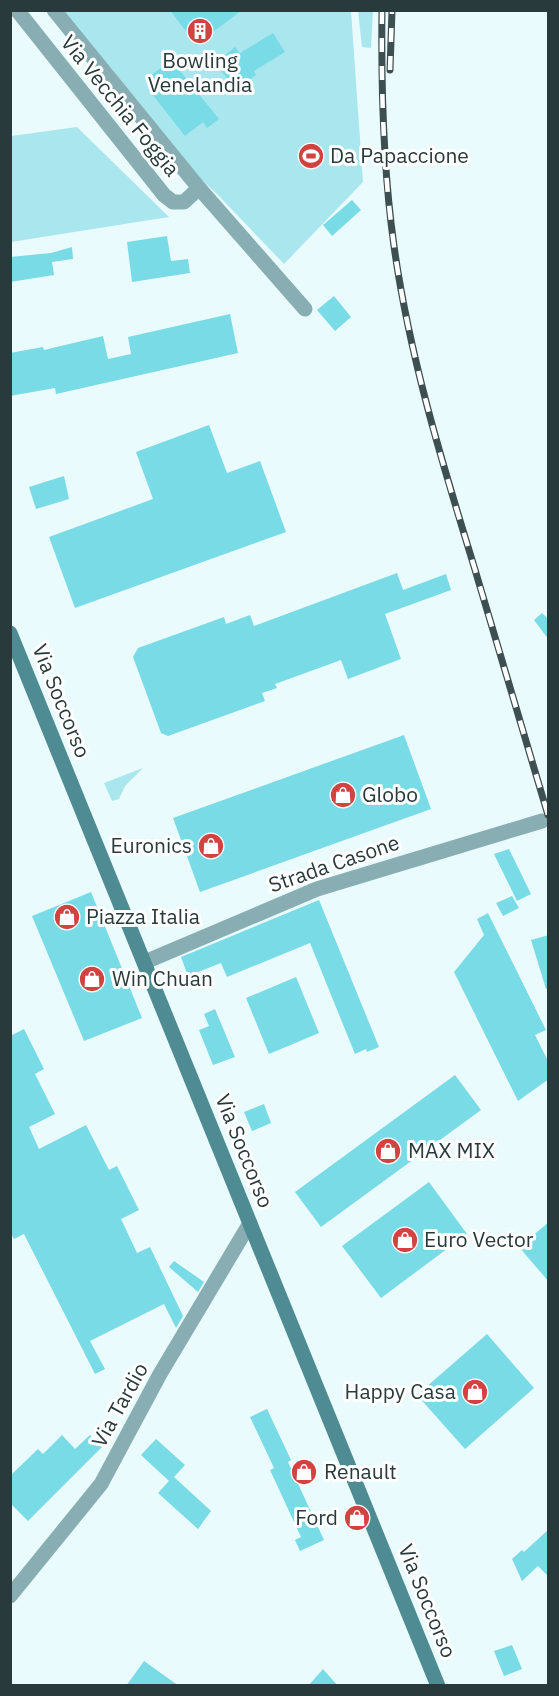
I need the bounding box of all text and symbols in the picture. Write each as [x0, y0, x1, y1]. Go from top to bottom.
building icon: Bowling Venelandia [185, 16, 215, 46]
street label: Via Vecchia Foggia [55, 29, 186, 182]
place label: Bowling Venelandia [148, 46, 252, 98]
sports icon: Da Papaccione [296, 141, 326, 171]
place label: Da Papaccione [330, 141, 469, 169]
street label: Via Soccorso [26, 640, 97, 762]
shop icon: Globo [328, 780, 358, 810]
place label: Globo [362, 780, 418, 808]
street label: Strada Casone [265, 828, 403, 899]
place label: Euronics [110, 831, 192, 859]
shop icon: Euronics [196, 831, 226, 861]
shop icon: Piazza Italia [52, 902, 82, 932]
place label: Piazza Italia [86, 902, 200, 930]
shop icon: Win Chuan [77, 964, 107, 994]
place label: Win Chuan [112, 964, 213, 992]
street label: Via Soccorso [209, 1090, 280, 1212]
shop icon: MAX MIX [373, 1136, 403, 1166]
place label: MAX MIX [408, 1136, 495, 1164]
shop icon: Euro Vector [390, 1225, 420, 1255]
place label: Euro Vector [424, 1225, 534, 1253]
street label: Via Tardio [84, 1357, 154, 1452]
place label: Happy Casa [345, 1377, 456, 1405]
shop icon: Happy Casa [460, 1377, 490, 1407]
shop icon: Renault [289, 1457, 319, 1487]
place label: Renault [324, 1457, 397, 1485]
place label: Ford [295, 1503, 338, 1531]
shop icon: Ford [342, 1503, 372, 1533]
street label: Via Soccorso [392, 1540, 463, 1662]

